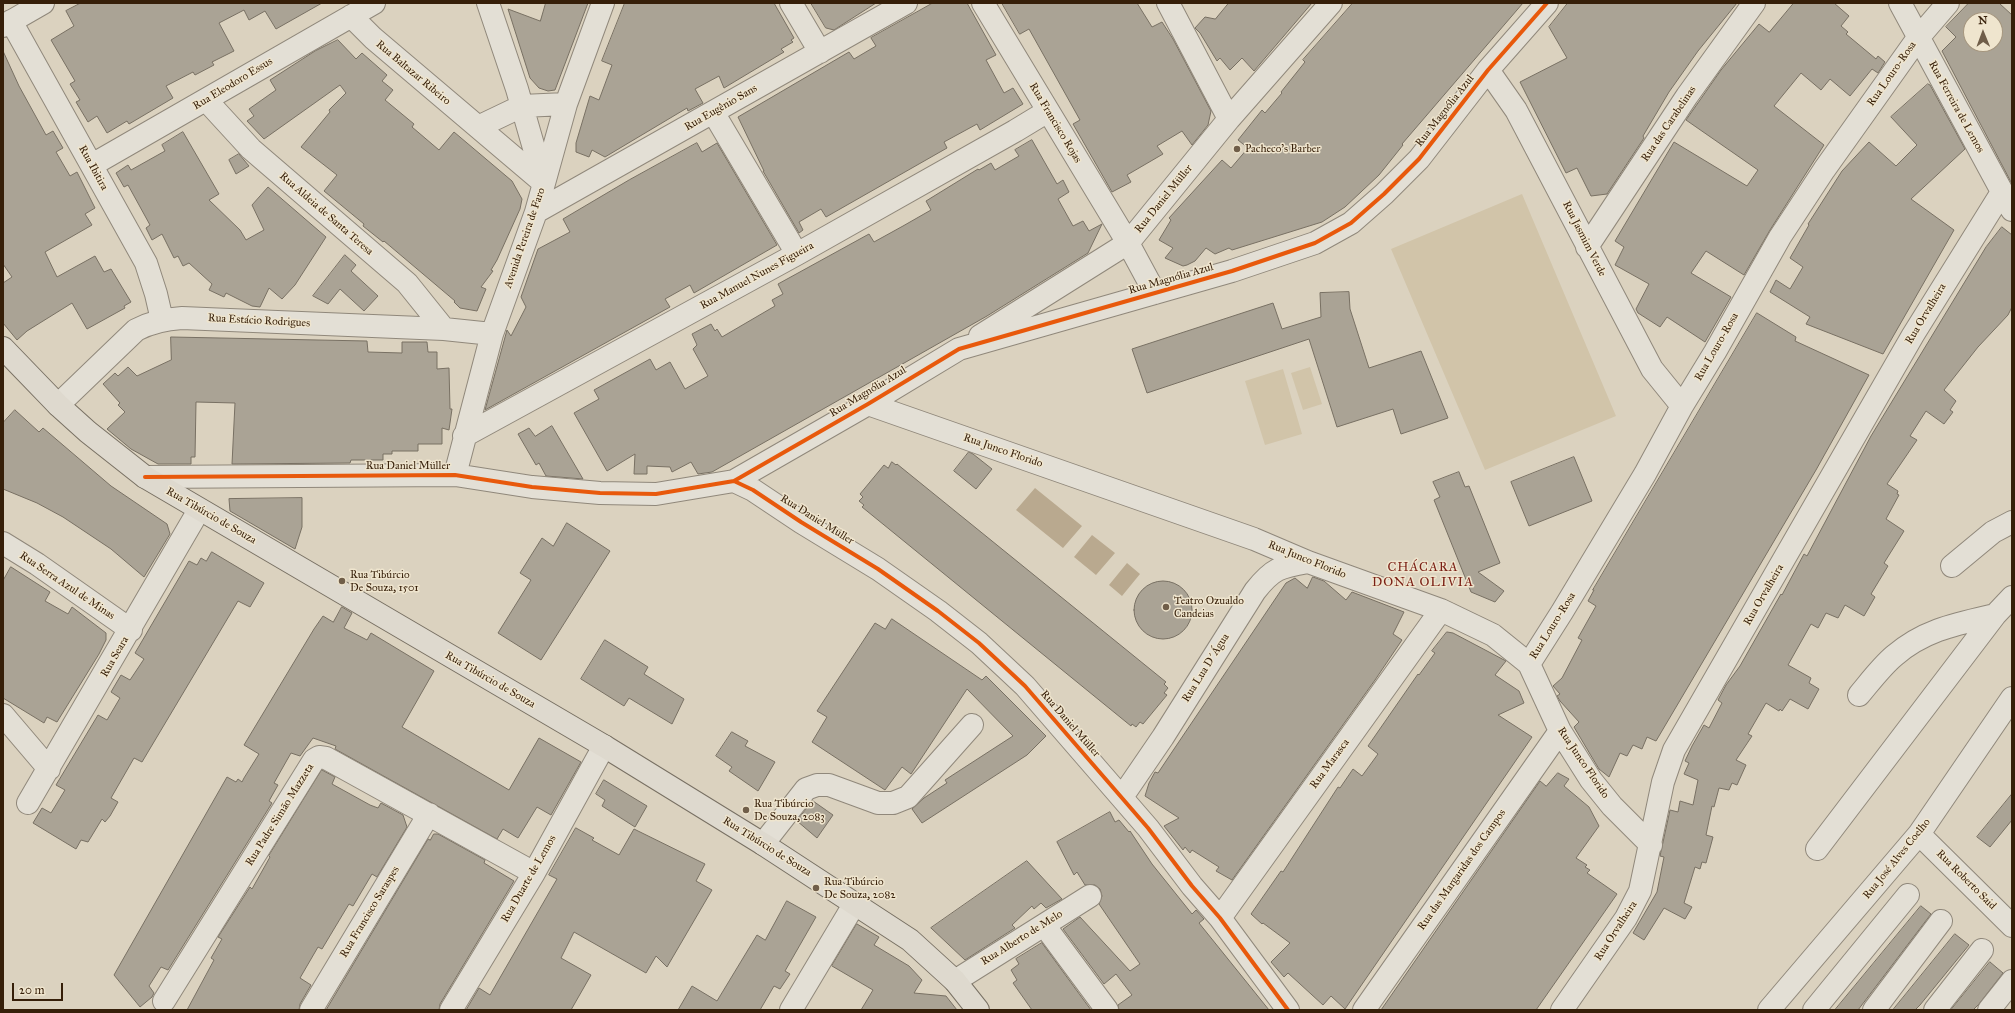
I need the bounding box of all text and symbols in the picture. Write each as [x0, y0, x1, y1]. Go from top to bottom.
north arrow [1963, 12, 2003, 52]
text: N [1978, 14, 1988, 27]
street label: Rua Baltazar Ribeiro [373, 38, 453, 108]
street label: Rua Louro-Rosa [1865, 39, 1919, 109]
street label: Rua Eleodoro Essus [191, 55, 275, 113]
street label: Rua Ferreira de Lemos [1925, 59, 1987, 155]
street label: Rua Magnólia Azul [1413, 72, 1477, 150]
street label: Rua Francisco Rojas [1026, 81, 1084, 165]
street label: Rua Eugênio Sans [682, 82, 760, 134]
street label: Rua das Carabelinas [1639, 84, 1699, 164]
place label: Pacheco’s Barber [1245, 142, 1320, 156]
street label: Rua Ibitira [75, 143, 111, 193]
marker: Pacheco’s Barber [1232, 144, 1242, 154]
street label: Rua Daniel Müller [1132, 162, 1196, 236]
street label: Rua Aldeia de Santa Teresa [276, 170, 376, 258]
street label: Avenida Pereira de Faro [502, 186, 548, 290]
street label: Rua Jasmim Verde [1559, 199, 1609, 279]
street label: Rua Manuel Nunes Figueira [698, 239, 816, 313]
street label: Rua Magnólia Azul [1127, 261, 1215, 297]
street label: Rua Orvalheira [1903, 281, 1949, 347]
street label: Rua Louro-Rosa [1692, 311, 1742, 383]
street label: Rua Estácio Rodrigues [208, 312, 310, 330]
street label: Rua Magnólia Azul [827, 364, 909, 420]
street label: Rua Junco Florido [962, 431, 1044, 471]
street label: Rua Daniel Müller [366, 459, 450, 473]
street label: Rua Tibúrcio de Souza [164, 485, 258, 547]
street label: Rua Daniel Müller [778, 492, 856, 548]
street label: Rua Junco Florido [1266, 538, 1348, 582]
street label: Rua Serra Azul de Minas [17, 549, 117, 623]
district label: CHÁCARA DONA OLIVIA [1372, 560, 1474, 591]
street label: Rua Orvalheira [1741, 562, 1787, 628]
place label: Rua Tibúrcio De Souza, 1501 [350, 568, 419, 594]
marker: Rua Tibúrcio De Souza, 1501 [337, 576, 347, 586]
street label: Rua Louro-Rosa [1527, 590, 1579, 662]
place label: Teatro Ozualdo Candeias [1174, 594, 1244, 620]
marker: Teatro Ozualdo Candeias [1161, 602, 1171, 612]
street label: Rua Lua D´Água [1180, 631, 1232, 705]
street label: Rua Seara [98, 634, 132, 680]
street label: Rua Tibúrcio de Souza [443, 649, 537, 711]
street label: Rua Daniel Müller [1037, 688, 1103, 760]
street label: Rua Junco Florido [1554, 725, 1612, 801]
street label: Rua Marasca [1307, 736, 1353, 792]
street label: Rua Padre Simão Mazzeta [243, 761, 317, 869]
place label: Rua Tibúrcio De Souza, 2083 [754, 797, 825, 823]
marker: Rua Tibúrcio De Souza, 2083 [741, 805, 751, 815]
street label: Rua das Margaridas dos Campos [1415, 807, 1509, 933]
street label: Rua Tibúrcio de Souza [720, 814, 814, 880]
street label: Rua José Alves Coelho [1860, 816, 1934, 902]
street label: Rua Duarte de Lemos [499, 833, 559, 925]
street label: Rua Roberto Said [1933, 847, 1999, 913]
street label: Rua Francisco Saraspes [337, 864, 403, 960]
place label: Rua Tibúrcio De Souza, 2082 [824, 875, 896, 901]
marker: Rua Tibúrcio De Souza, 2082 [811, 883, 821, 893]
street label: Rua Orvalheira [1592, 899, 1640, 963]
street label: Rua Alberto de Melo [979, 908, 1065, 968]
scale bar [14, 975, 65, 1001]
text: 20 m [19, 983, 45, 997]

